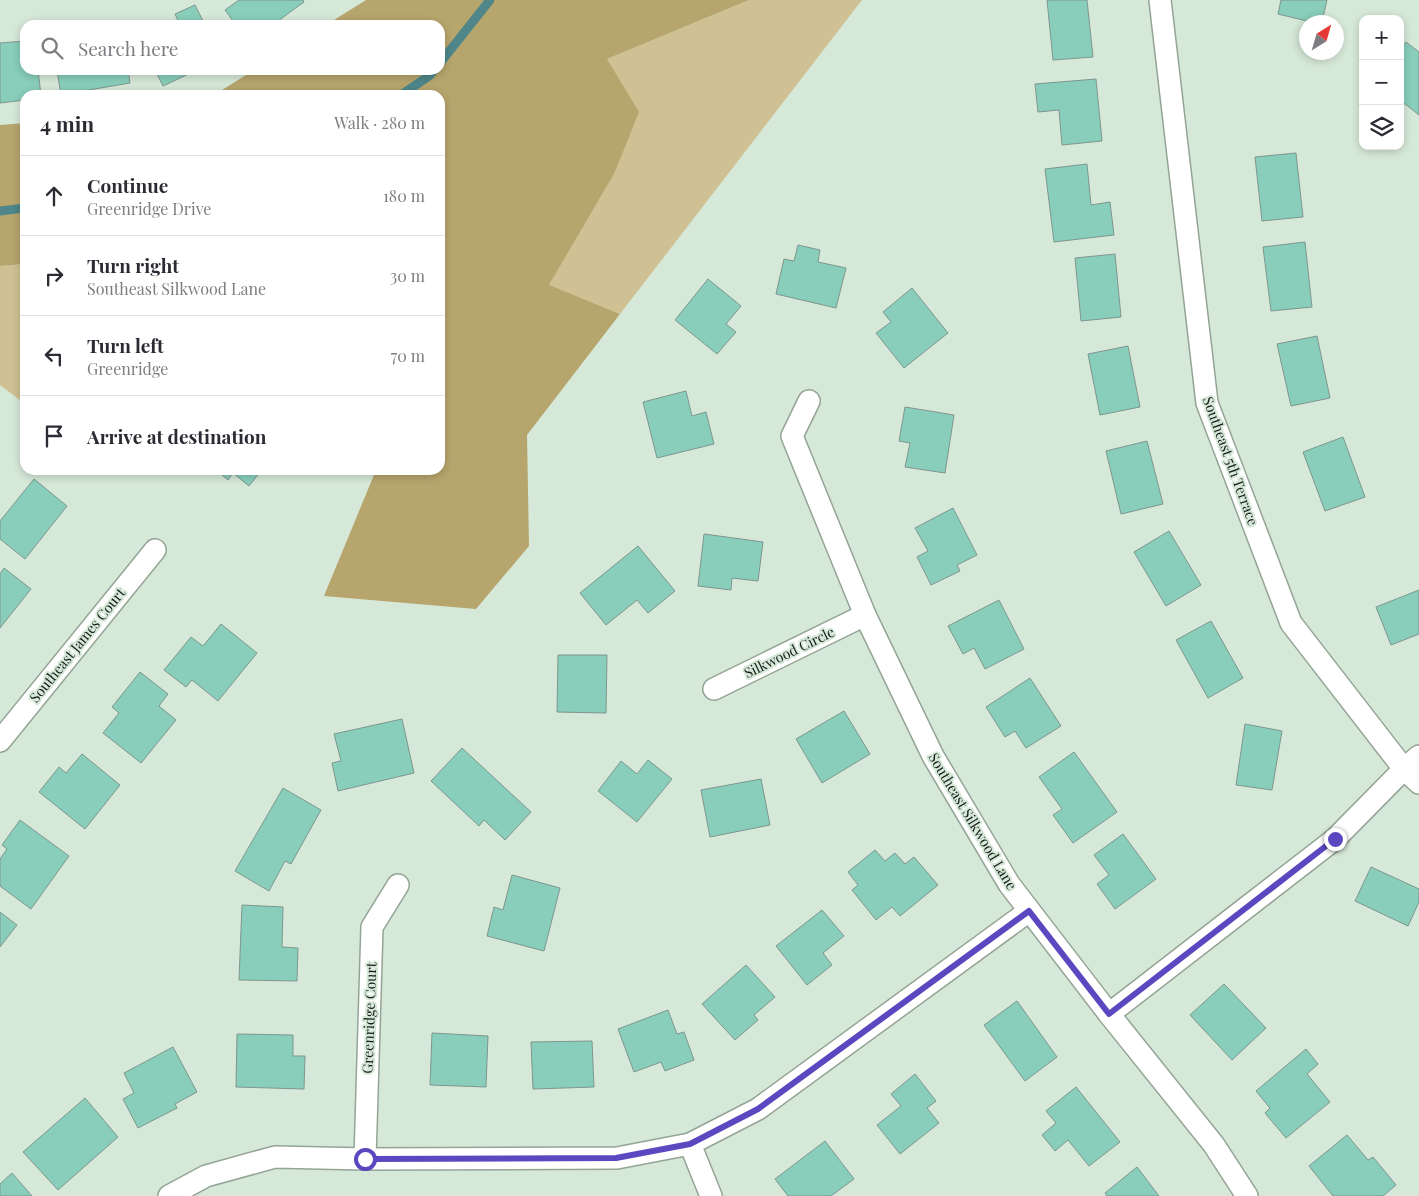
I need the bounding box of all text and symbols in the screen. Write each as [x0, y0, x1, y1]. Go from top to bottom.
north arrow [1299, 15, 1344, 60]
map controls [1359, 15, 1404, 150]
button: + [1359, 15, 1404, 60]
search box [20, 20, 445, 75]
icon: search [38, 34, 66, 62]
text: Search here [78, 35, 178, 61]
button: − [1359, 60, 1404, 105]
button: layers [1359, 105, 1404, 150]
text: 4 min [40, 109, 94, 137]
text: Walk · 280 m [334, 112, 425, 133]
text: Continue [87, 172, 168, 198]
icon: ahead [40, 182, 68, 210]
text: 180 m [383, 185, 425, 206]
text: Greenridge Drive [87, 198, 211, 219]
text: Turn right [87, 252, 179, 278]
icon: right [40, 262, 68, 290]
text: 30 m [390, 265, 425, 286]
text: Southeast Silkwood Lane [87, 278, 266, 299]
text: Turn left [87, 332, 164, 358]
icon: left [40, 342, 68, 370]
text: 70 m [391, 345, 425, 366]
text: Greenridge [87, 358, 168, 379]
street label: Southeast 5th Terrace [1199, 394, 1263, 528]
icon: arrive [40, 422, 68, 450]
text: Arrive at destination [87, 423, 267, 449]
street label: Southeast James Court [25, 583, 130, 706]
street label: Silkwood Circle [741, 622, 837, 682]
street label: Southeast Silkwood Lane [925, 749, 1021, 893]
route end [1324, 828, 1347, 851]
street label: Greenridge Court [358, 961, 380, 1074]
route start [354, 1148, 377, 1171]

